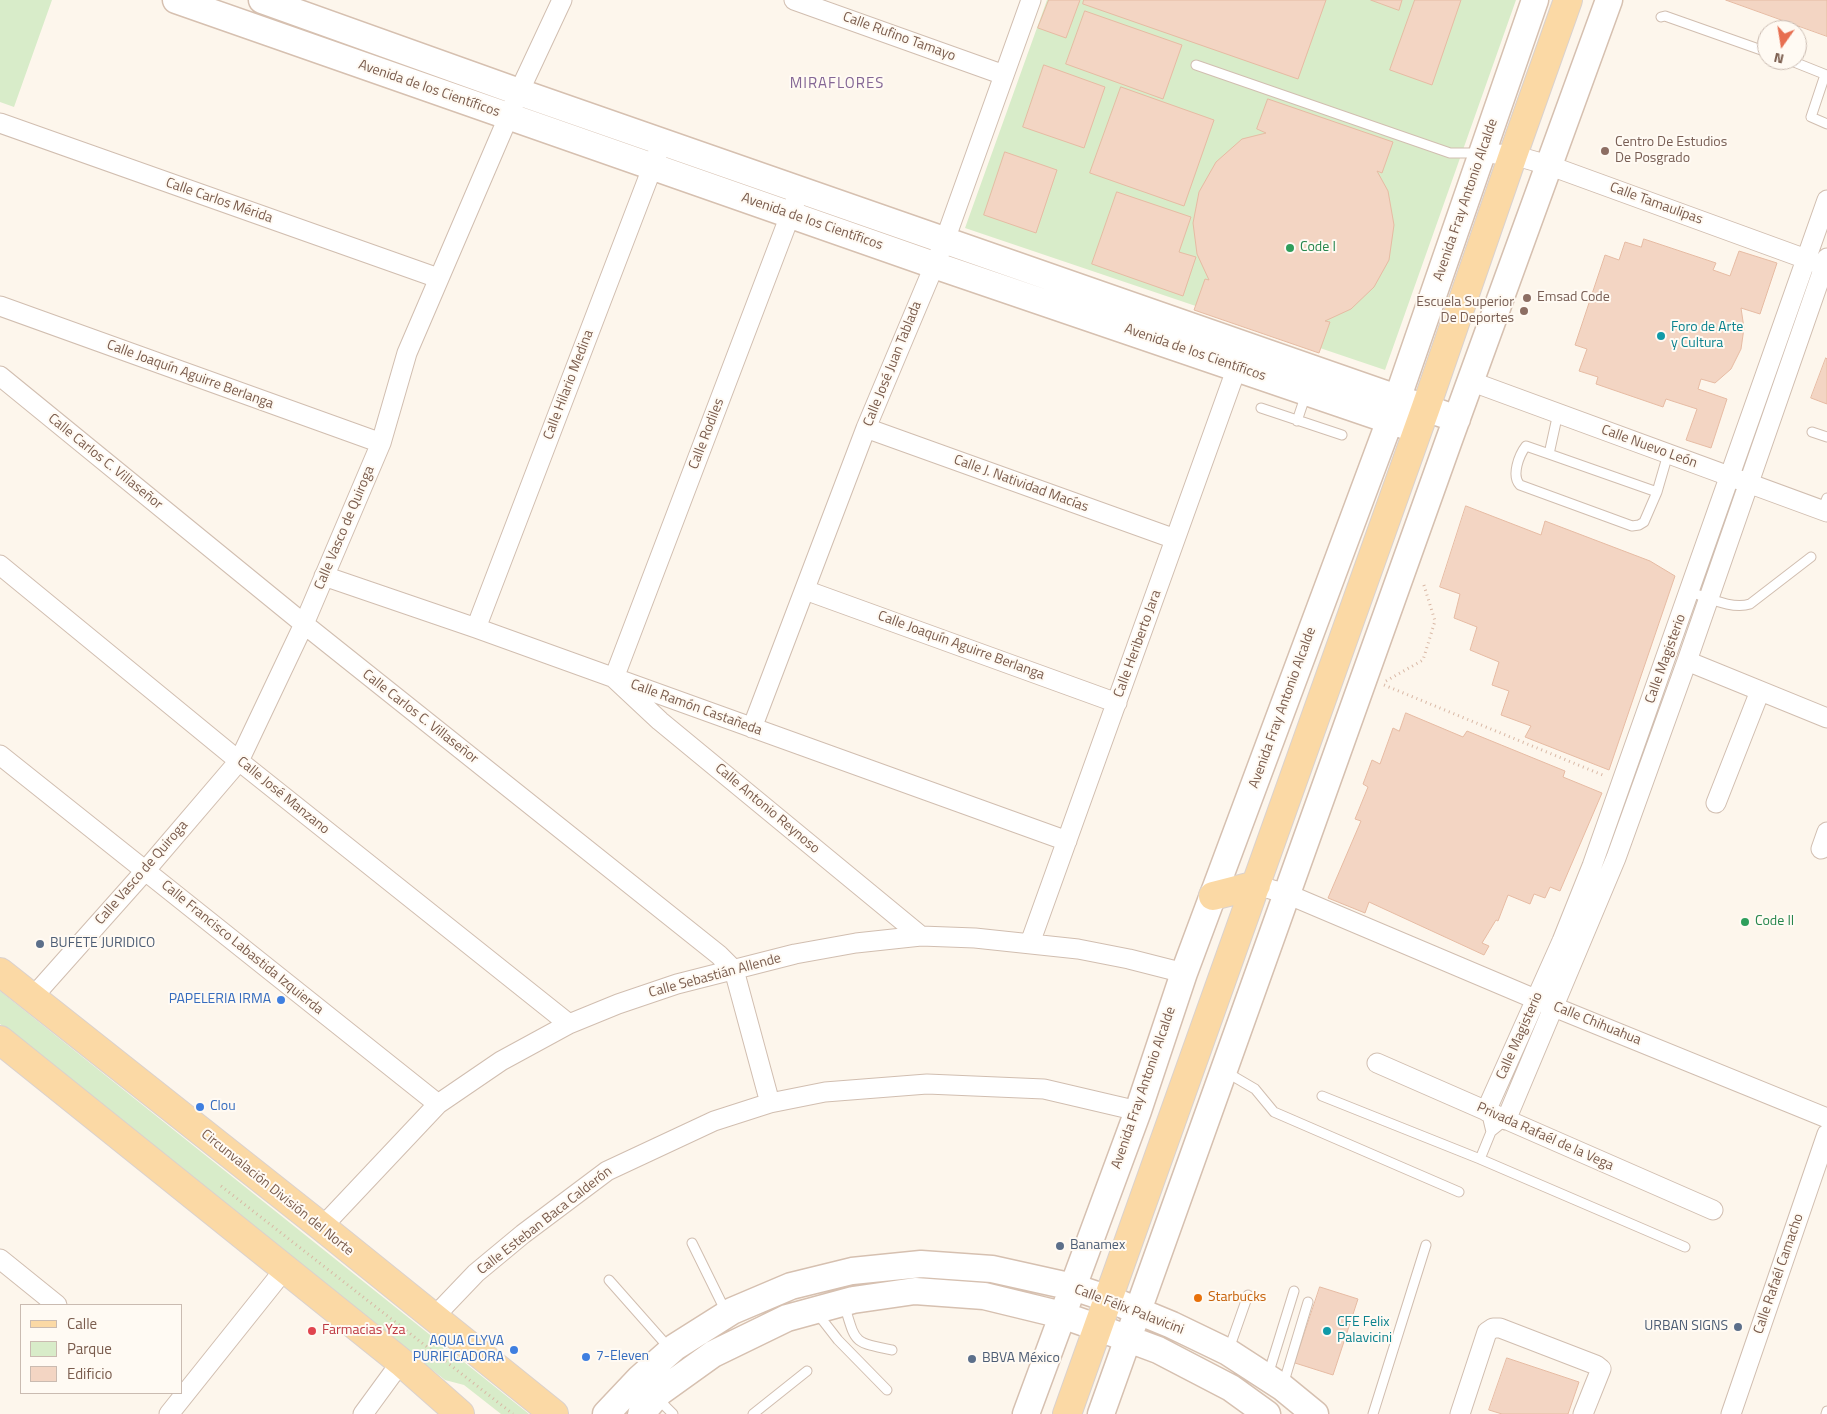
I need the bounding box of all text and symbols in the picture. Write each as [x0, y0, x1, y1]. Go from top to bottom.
street label: Calle Rufino Tamayo [840, 9, 958, 65]
north arrow [1757, 20, 1807, 70]
text: N [1772, 48, 1786, 70]
street label: Avenida de los Científicos [356, 57, 502, 121]
district label: MIRAFLORES [788, 75, 886, 93]
street label: Avenida Fray Antonio Alcalde [1430, 117, 1502, 283]
place label: Centro De Estudios De Posgrado [1615, 135, 1727, 168]
marker: Centro De Estudios De Posgrado [1599, 145, 1611, 157]
street label: Calle Carlos Mérida [163, 175, 275, 227]
street label: Calle Tamaulipas [1607, 179, 1705, 229]
street label: Avenida de los Científicos [739, 190, 885, 254]
place label: Code I [1300, 240, 1336, 256]
marker: Code I [1284, 242, 1296, 254]
place label: Emsad Code [1537, 290, 1610, 306]
marker: Emsad Code [1521, 292, 1533, 304]
place label: Escuela Superior De Deportes [1416, 295, 1514, 328]
street label: Calle José Juan Tablada [860, 299, 926, 429]
marker: Escuela Superior De Deportes [1518, 305, 1530, 317]
place label: Foro de Arte y Cultura [1671, 320, 1743, 352]
street label: Avenida de los Científicos [1122, 321, 1268, 385]
street label: Calle Hilario Medina [540, 328, 598, 442]
marker: Foro de Arte y Cultura [1655, 330, 1667, 342]
street label: Calle Joaquín Aguirre Berlanga [104, 337, 276, 413]
street label: Calle Rodiles [686, 396, 728, 472]
street label: Calle Carlos C. Villaseñor [44, 411, 166, 513]
street label: Calle Nuevo León [1599, 422, 1699, 472]
street label: Calle J. Natividad Macías [951, 452, 1091, 516]
street label: Calle Vasco de Quiroga [311, 464, 379, 592]
street label: Calle Heriberto Jara [1111, 588, 1165, 700]
street label: Calle Joaquín Aguirre Berlanga [875, 608, 1047, 684]
street label: Calle Magisterio [1642, 612, 1690, 706]
street label: Avenida Fray Antonio Alcalde [1246, 625, 1320, 791]
street label: Calle Carlos C. Villaseñor [359, 666, 481, 768]
street label: Calle Ramón Castañeda [628, 676, 764, 740]
street label: Calle José Manzano [233, 754, 333, 838]
street label: Calle Antonio Reynoso [711, 760, 823, 858]
street label: Calle Vasco de Quiroga [92, 817, 192, 929]
street label: Calle Francisco Labastida Izquierda [158, 877, 326, 1019]
place label: Code II [1755, 914, 1794, 930]
marker: Code II [1739, 916, 1751, 928]
place label: BUFETE JURIDICO [50, 936, 155, 952]
marker: BUFETE JURIDICO [34, 938, 46, 950]
street label: Calle Sebastián Allende [647, 950, 783, 1002]
street label: Calle Magisterio [1493, 990, 1547, 1082]
place label: PAPELERIA IRMA [169, 992, 271, 1008]
marker: PAPELERIA IRMA [275, 994, 287, 1006]
street label: Calle Chihuahua [1551, 999, 1643, 1049]
street label: Avenida Fray Antonio Alcalde [1108, 1005, 1180, 1171]
place label: Clou [210, 1099, 236, 1115]
street label: Privada Rafaél de la Vega [1474, 1099, 1616, 1175]
marker: Clou [194, 1101, 206, 1113]
street label: Circunvalación División del Norte [197, 1126, 357, 1260]
street label: Calle Esteban Baca Calderón [474, 1163, 616, 1279]
street label: Calle Rafaél Camacho [1751, 1212, 1807, 1336]
place label: Banamex [1070, 1238, 1125, 1254]
marker: Banamex [1054, 1240, 1066, 1252]
street label: Calle Félix Palavicini [1072, 1281, 1186, 1339]
place label: Starbucks [1208, 1290, 1266, 1306]
marker: Starbucks [1192, 1292, 1204, 1304]
legend [20, 1304, 182, 1394]
text: Calle [67, 1312, 97, 1335]
place label: CFE Felix Palavicini [1337, 1315, 1392, 1348]
place label: URBAN SIGNS [1644, 1319, 1728, 1335]
marker: URBAN SIGNS [1732, 1321, 1744, 1333]
place label: Farmacias Yza [322, 1323, 405, 1339]
marker: Farmacias Yza [306, 1325, 318, 1337]
marker: CFE Felix Palavicini [1321, 1325, 1333, 1337]
place label: AQUA CLYVA PURIFICADORA [413, 1334, 504, 1366]
text: Parque [67, 1337, 112, 1360]
marker: AQUA CLYVA PURIFICADORA [508, 1344, 520, 1356]
place label: 7-Eleven [596, 1349, 649, 1365]
marker: 7-Eleven [580, 1351, 592, 1363]
place label: BBVA México [982, 1351, 1060, 1367]
marker: BBVA México [966, 1353, 978, 1365]
text: Edificio [67, 1362, 112, 1385]

